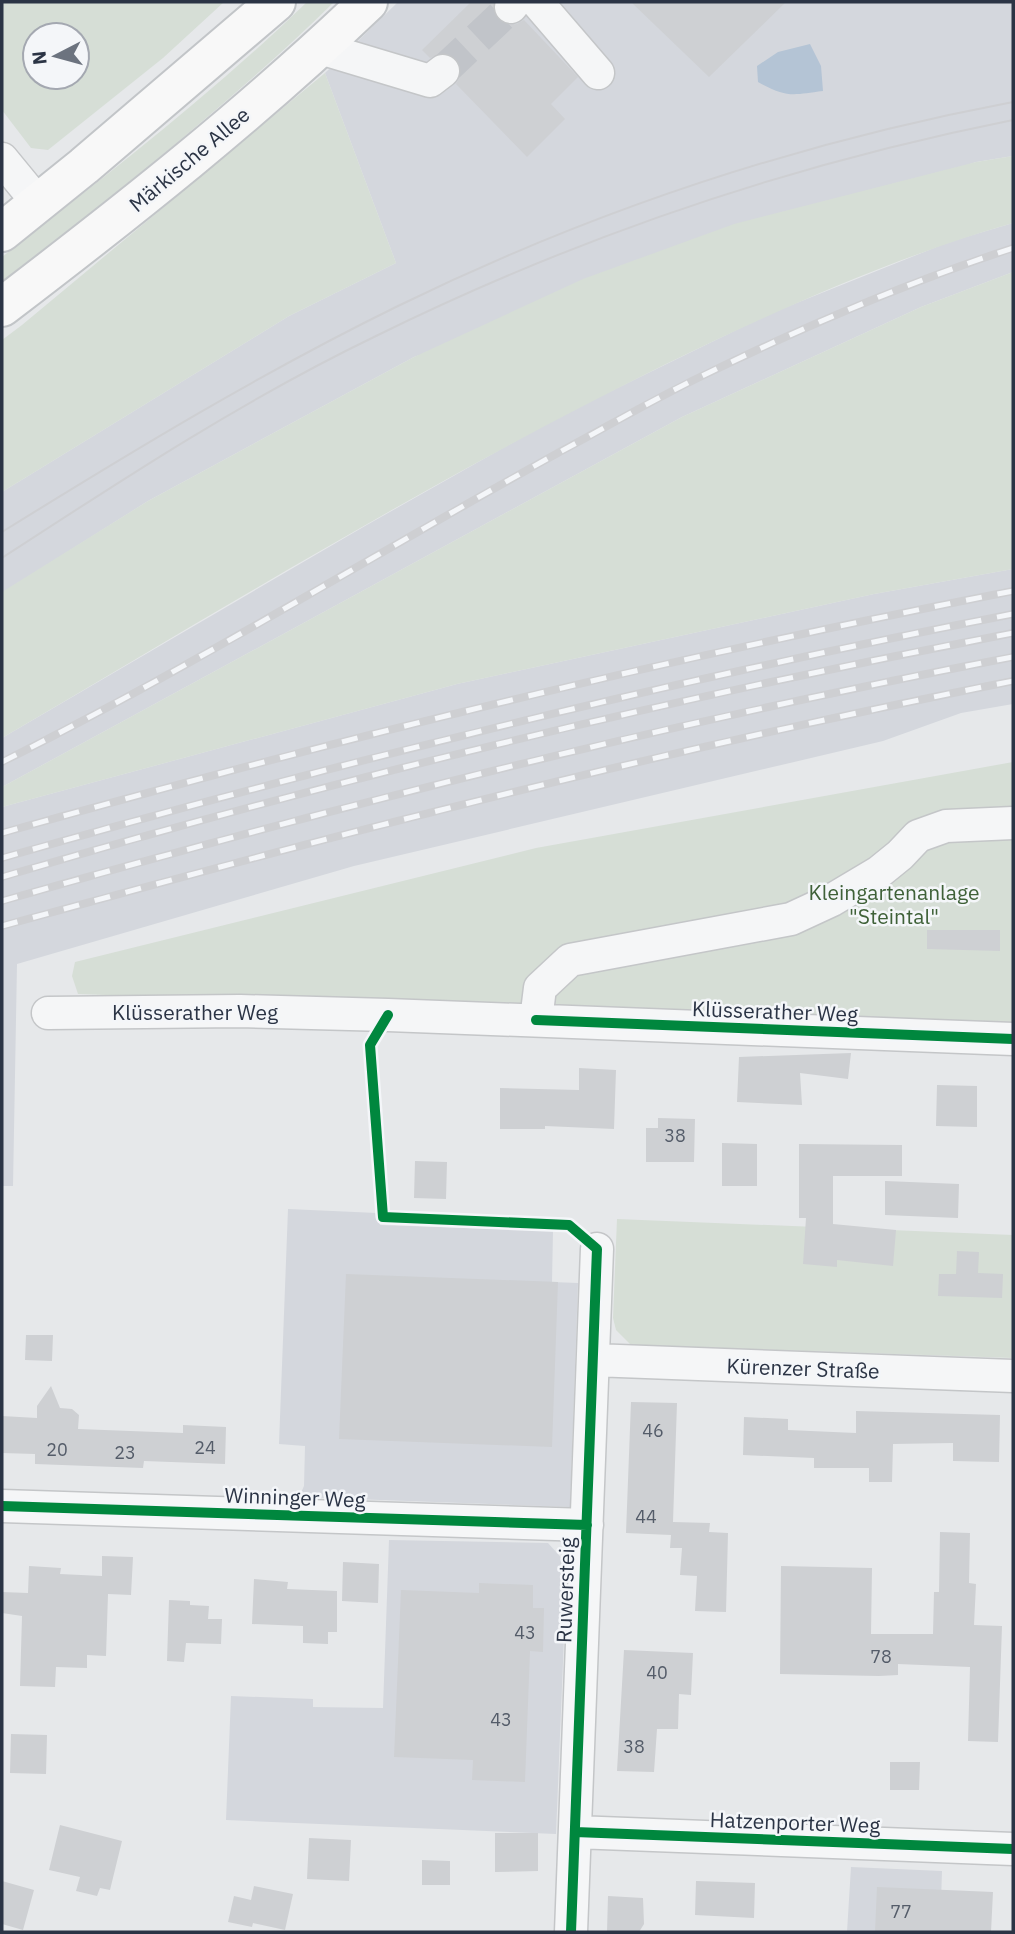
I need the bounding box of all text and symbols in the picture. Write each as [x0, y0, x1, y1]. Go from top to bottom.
north arrow [21, 21, 91, 91]
text: N [26, 50, 52, 66]
street label: Märkische Allee [123, 100, 255, 218]
park label: Kleingartenanlage "Steintal" [808, 878, 980, 930]
street label: Klüsserather Weg [691, 994, 859, 1028]
street label: Klüsserather Weg [112, 998, 278, 1026]
house number: 38 [664, 1124, 686, 1147]
street label: Kürenzer Straße [726, 1351, 880, 1385]
house number: 46 [642, 1419, 664, 1442]
house number: 24 [194, 1436, 216, 1459]
house number: 20 [46, 1438, 68, 1461]
house number: 23 [114, 1441, 136, 1464]
street label: Winninger Weg [224, 1481, 366, 1513]
house number: 44 [635, 1505, 657, 1528]
street label: Ruwersteig [549, 1537, 581, 1643]
house number: 43 [514, 1621, 536, 1644]
house number: 78 [870, 1645, 892, 1668]
house number: 40 [646, 1661, 668, 1684]
house number: 43 [490, 1708, 512, 1731]
house number: 38 [623, 1735, 645, 1758]
street label: Hatzenporter Weg [709, 1805, 881, 1839]
house number: 77 [890, 1900, 912, 1923]

